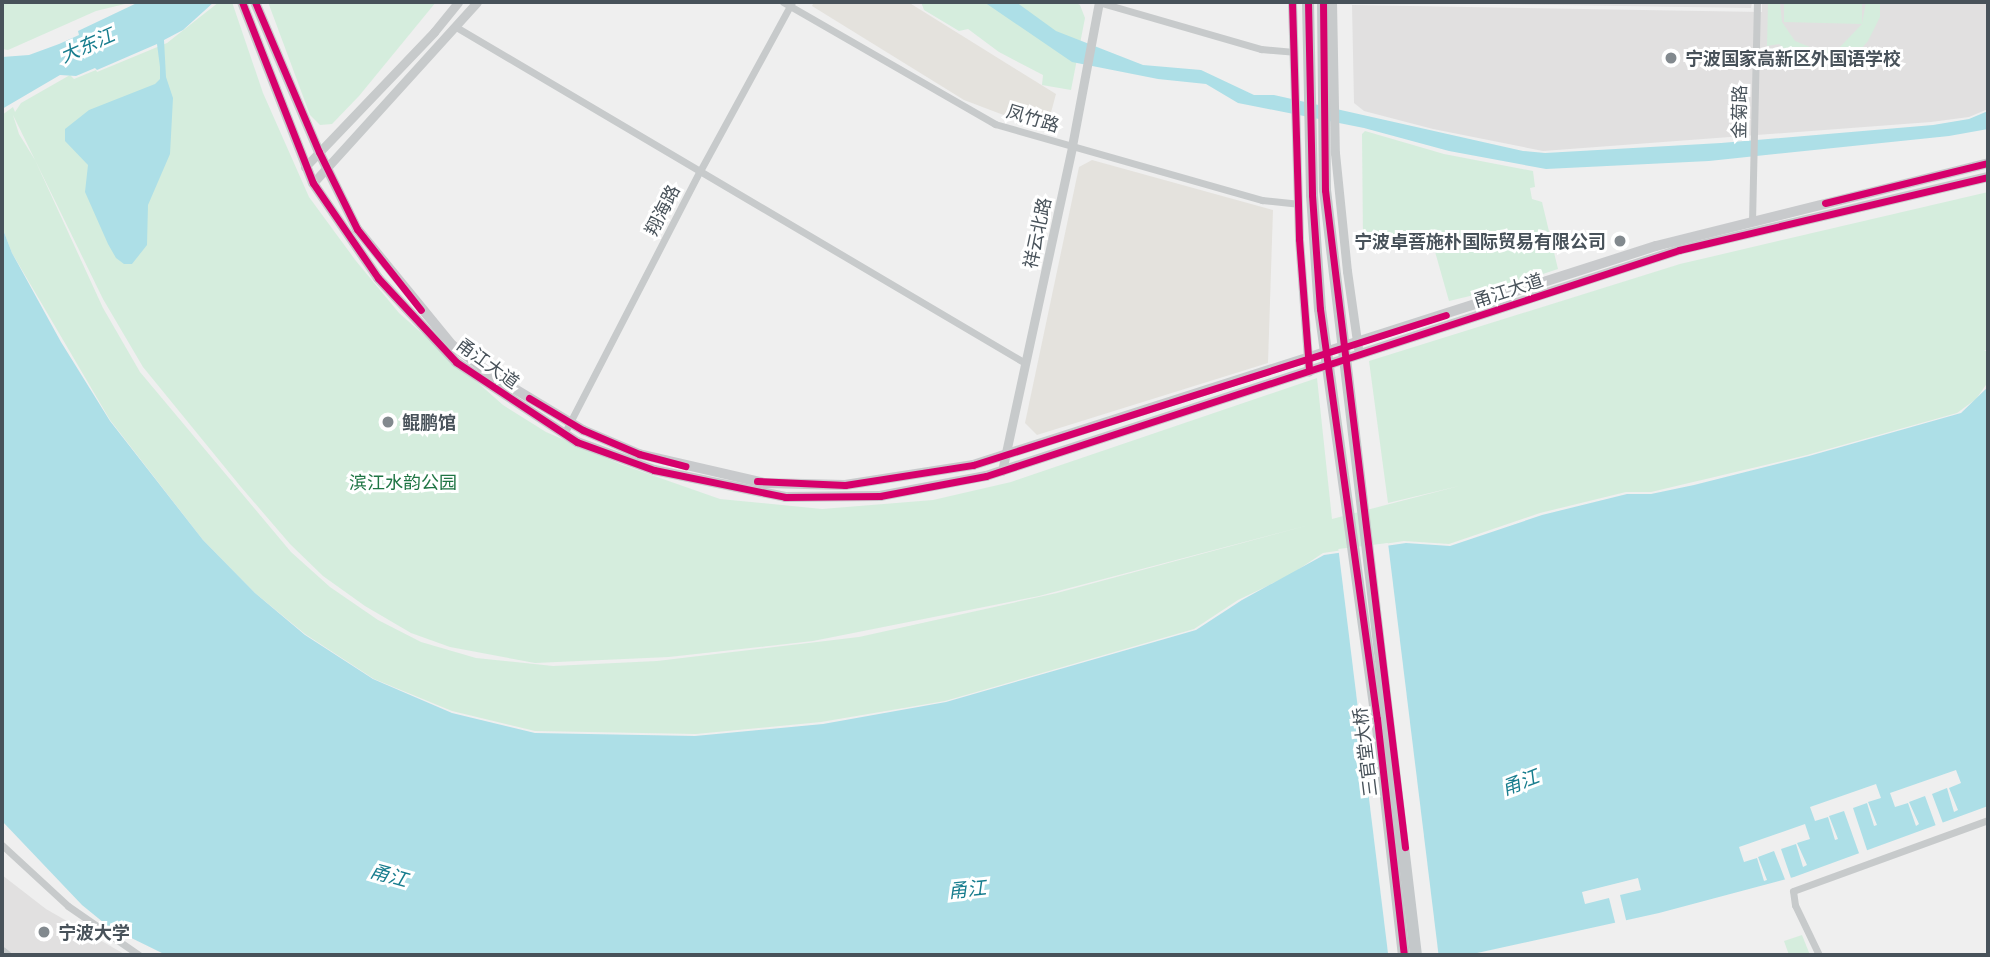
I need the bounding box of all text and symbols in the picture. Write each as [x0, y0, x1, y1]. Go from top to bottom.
water label: 大东江 [56, 23, 118, 67]
place label: 宁波国家高新区外国语学校 [1685, 47, 1901, 69]
marker: 宁波国家高新区外国语学校 [1663, 50, 1679, 66]
street label: 金菊路 [1728, 85, 1750, 139]
street label: 凤竹路 [1004, 100, 1062, 136]
street label: 翔海路 [640, 181, 684, 239]
street label: 祥云北路 [1019, 196, 1055, 270]
place label: 宁波卓菩施朴国际贸易有限公司 [1354, 230, 1606, 252]
marker: 宁波卓菩施朴国际贸易有限公司 [1612, 233, 1628, 249]
street label: 甬江大道 [1470, 269, 1546, 311]
street label: 甬江大道 [453, 333, 523, 393]
place label: 鲲鹏馆 [402, 411, 456, 433]
marker: 鲲鹏馆 [380, 414, 396, 430]
park label: 滨江水韵公园 [349, 471, 457, 493]
street label: 三官堂大桥 [1349, 706, 1381, 798]
water label: 甬江 [1498, 765, 1542, 799]
water label: 甬江 [368, 859, 410, 891]
water label: 甬江 [947, 876, 987, 902]
place label: 宁波大学 [58, 921, 130, 943]
marker: 宁波大学 [36, 924, 52, 940]

